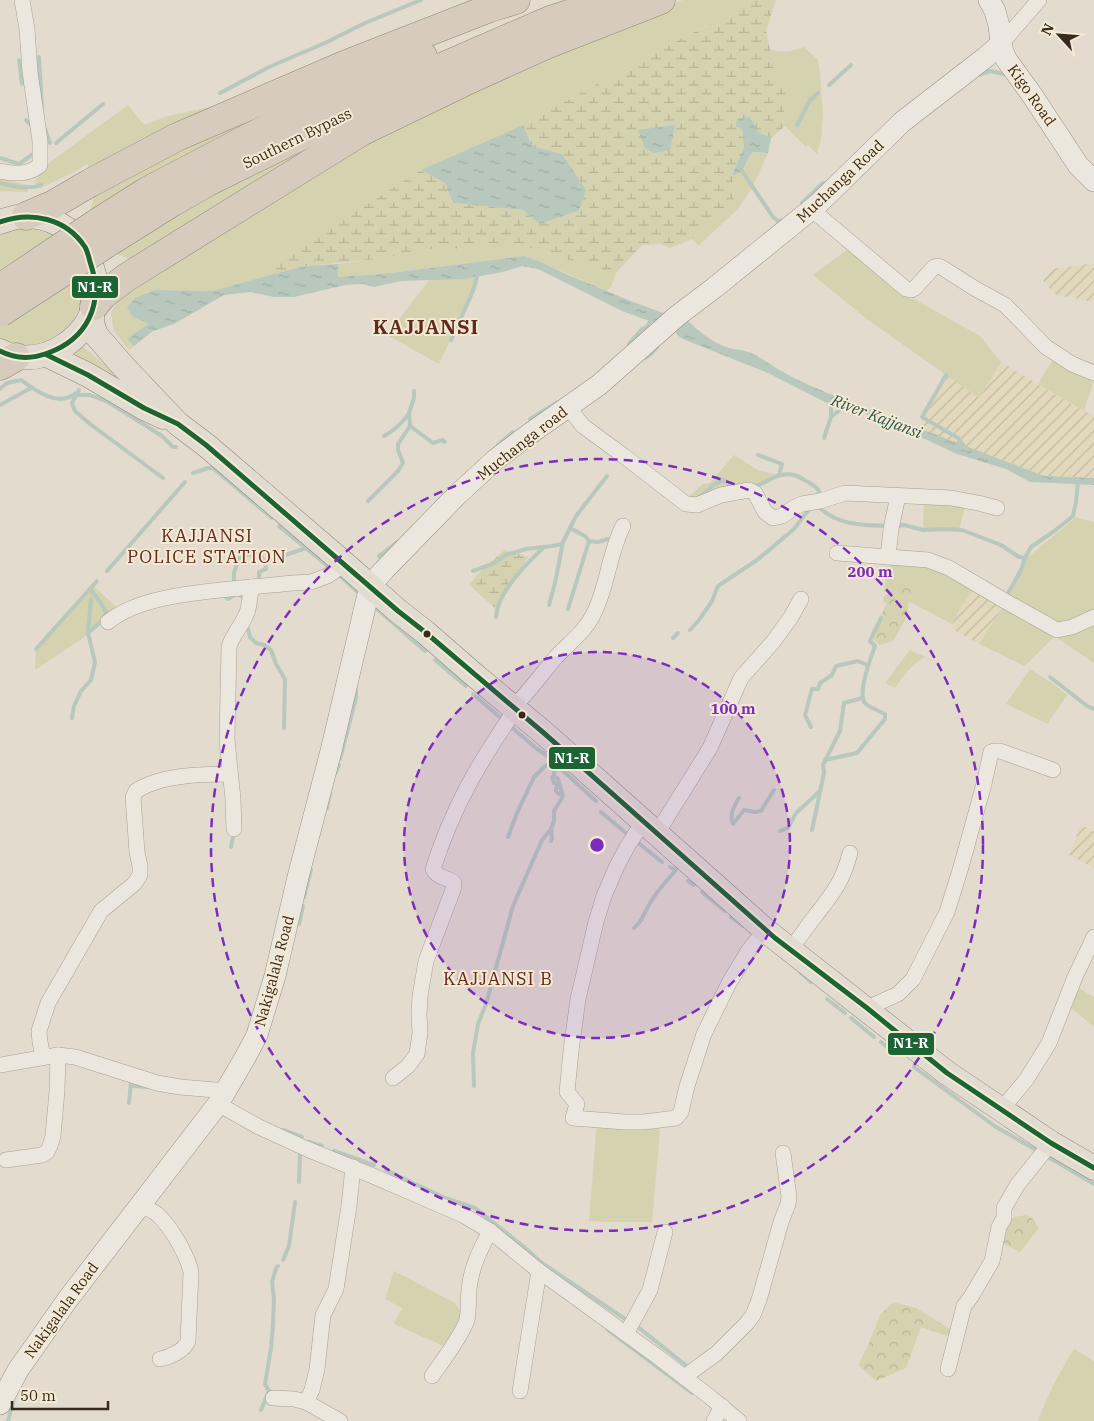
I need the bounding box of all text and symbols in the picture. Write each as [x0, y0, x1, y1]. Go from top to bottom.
north arrow [1034, 10, 1084, 60]
text: N [1037, 20, 1058, 38]
street label: Kigo Road [1004, 60, 1060, 130]
street label: Southern Bypass [239, 103, 355, 173]
street label: Muchanga Road [792, 136, 888, 226]
line badge: N1-R [71, 275, 119, 299]
text: N1-R [77, 278, 113, 296]
district label: KAJJANSI [373, 313, 479, 340]
water label: River Kajjansi [828, 389, 925, 442]
street label: Muchanga road [473, 402, 571, 484]
district label: KAJJANSI POLICE STATION [127, 524, 287, 568]
text: 200 m [847, 562, 893, 581]
unlabelled marker [422, 629, 432, 639]
text: 100 m [710, 699, 756, 718]
unlabelled marker [517, 710, 527, 720]
line badge: N1-R [548, 746, 596, 770]
text: N1-R [554, 749, 590, 767]
centre of rings [588, 836, 606, 854]
street label: Nakigalala Road [250, 913, 298, 1029]
district label: KAJJANSI B [443, 967, 553, 990]
line badge: N1-R [887, 1032, 935, 1056]
text: N1-R [893, 1034, 929, 1052]
street label: Nakigalala Road [20, 1258, 102, 1362]
scale bar [12, 1378, 109, 1410]
text: 50 m [20, 1386, 56, 1405]

